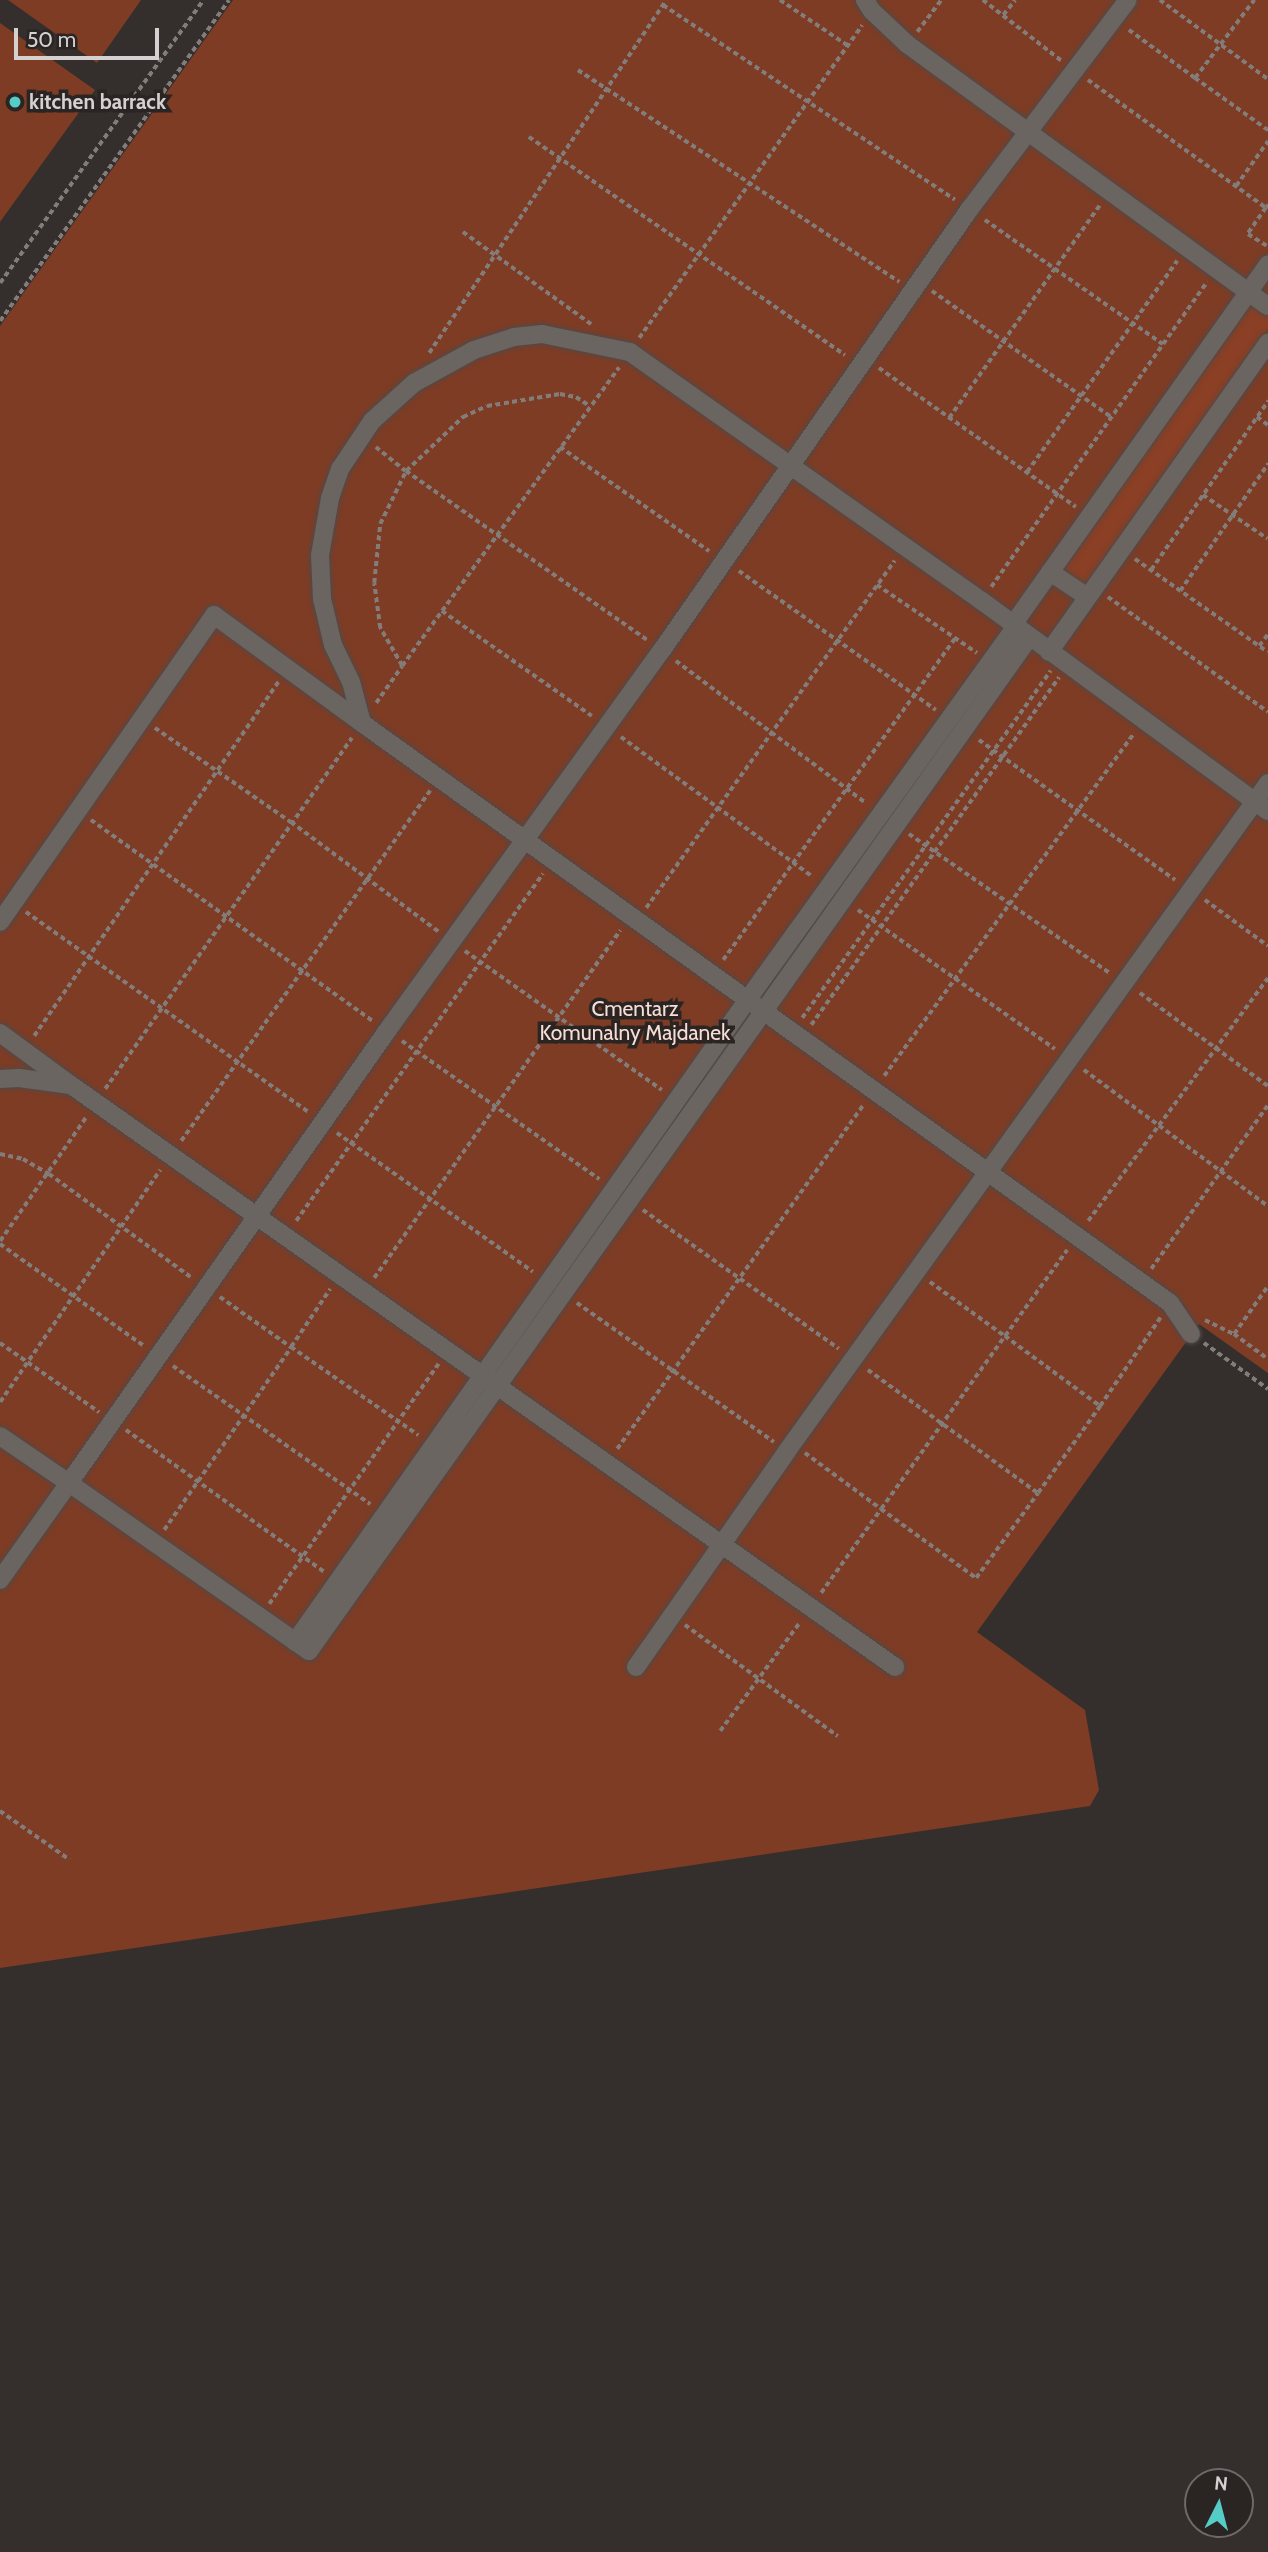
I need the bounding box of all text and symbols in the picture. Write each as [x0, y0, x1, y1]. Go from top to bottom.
scale bar [18, 14, 163, 58]
text: 50 m [27, 27, 76, 52]
place label: kitchen barrack [29, 89, 166, 115]
marker: kitchen barrack [7, 94, 23, 110]
park label: Cmentarz Komunalny Majdanek [540, 996, 730, 1046]
north arrow [1184, 2468, 1254, 2538]
text: N [1213, 2471, 1229, 2496]

